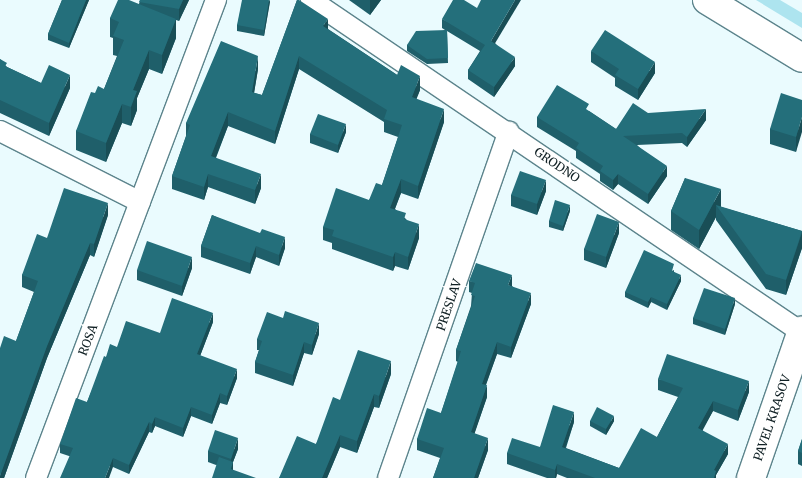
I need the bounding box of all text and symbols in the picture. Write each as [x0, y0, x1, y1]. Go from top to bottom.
street label: GRODNO [531, 144, 583, 186]
street label: PRESLAV [433, 277, 465, 333]
street label: ROSA [76, 322, 100, 358]
street label: PAVEL KRASOV [751, 373, 793, 463]

